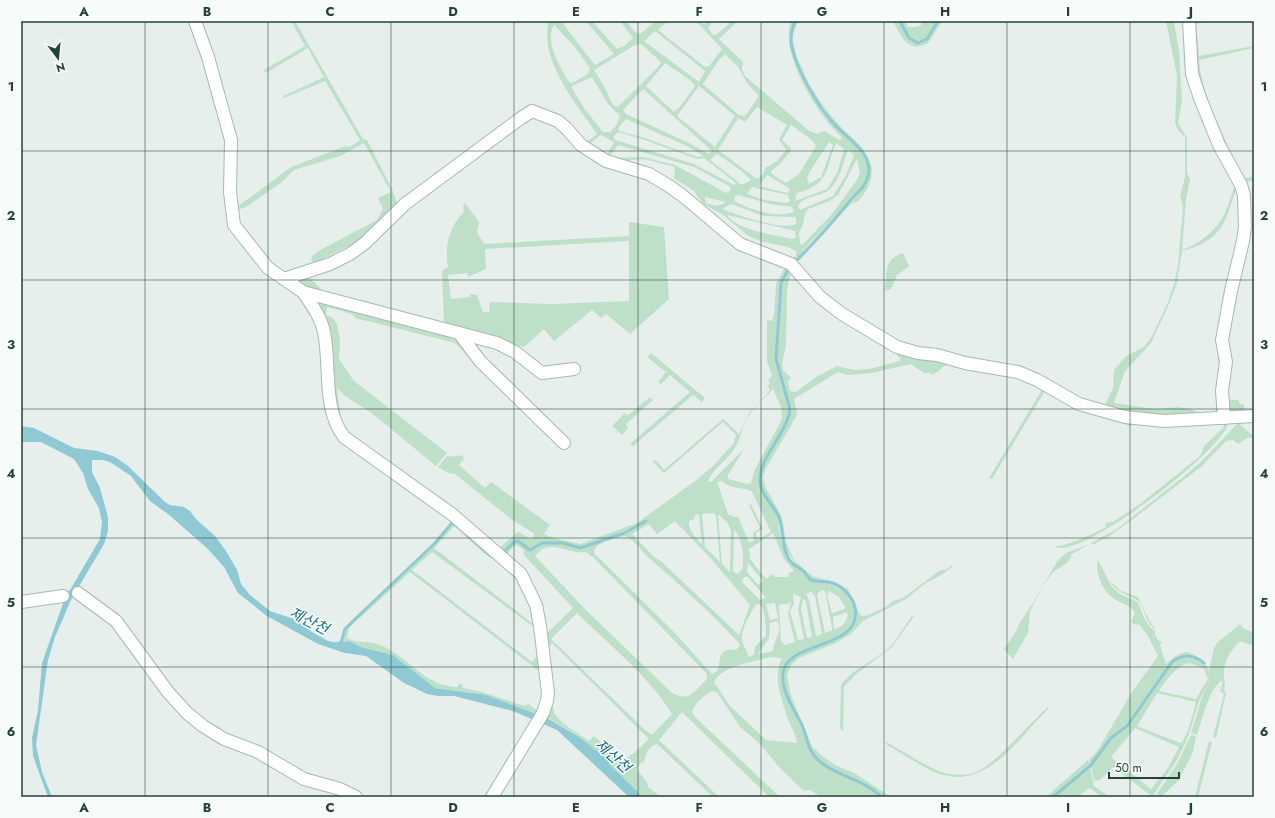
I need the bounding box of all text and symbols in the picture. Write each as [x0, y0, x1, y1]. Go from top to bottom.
text: A [78, 2, 89, 21]
text: B [203, 2, 212, 21]
text: C [325, 2, 335, 21]
text: D [448, 2, 458, 21]
text: E [572, 2, 580, 21]
text: F [695, 2, 703, 21]
text: G [817, 2, 828, 21]
text: H [940, 2, 950, 21]
text: I [1066, 2, 1070, 21]
text: J [1186, 2, 1193, 21]
north arrow [38, 38, 78, 78]
text: N [54, 59, 67, 77]
text: 1 [8, 77, 14, 96]
text: 1 [1261, 77, 1267, 96]
text: 2 [7, 206, 15, 225]
text: 2 [1260, 206, 1268, 225]
text: 3 [7, 335, 15, 354]
text: 3 [1260, 335, 1268, 354]
text: 4 [6, 464, 16, 483]
text: 4 [1259, 464, 1269, 483]
text: 5 [7, 593, 15, 612]
text: 5 [1260, 593, 1268, 612]
water label: 제산천 [286, 602, 334, 641]
text: 6 [7, 722, 16, 741]
text: 6 [1260, 722, 1269, 741]
water label: 제산천 [590, 734, 637, 779]
scale bar [1109, 754, 1179, 780]
text: 50 m [1115, 759, 1142, 777]
text: A [78, 798, 89, 817]
text: B [203, 798, 212, 817]
text: C [325, 798, 335, 817]
text: D [448, 798, 458, 817]
text: E [572, 798, 580, 817]
text: F [695, 798, 703, 817]
text: G [817, 798, 828, 817]
text: H [940, 798, 950, 817]
text: I [1066, 798, 1070, 817]
text: J [1186, 798, 1193, 817]

